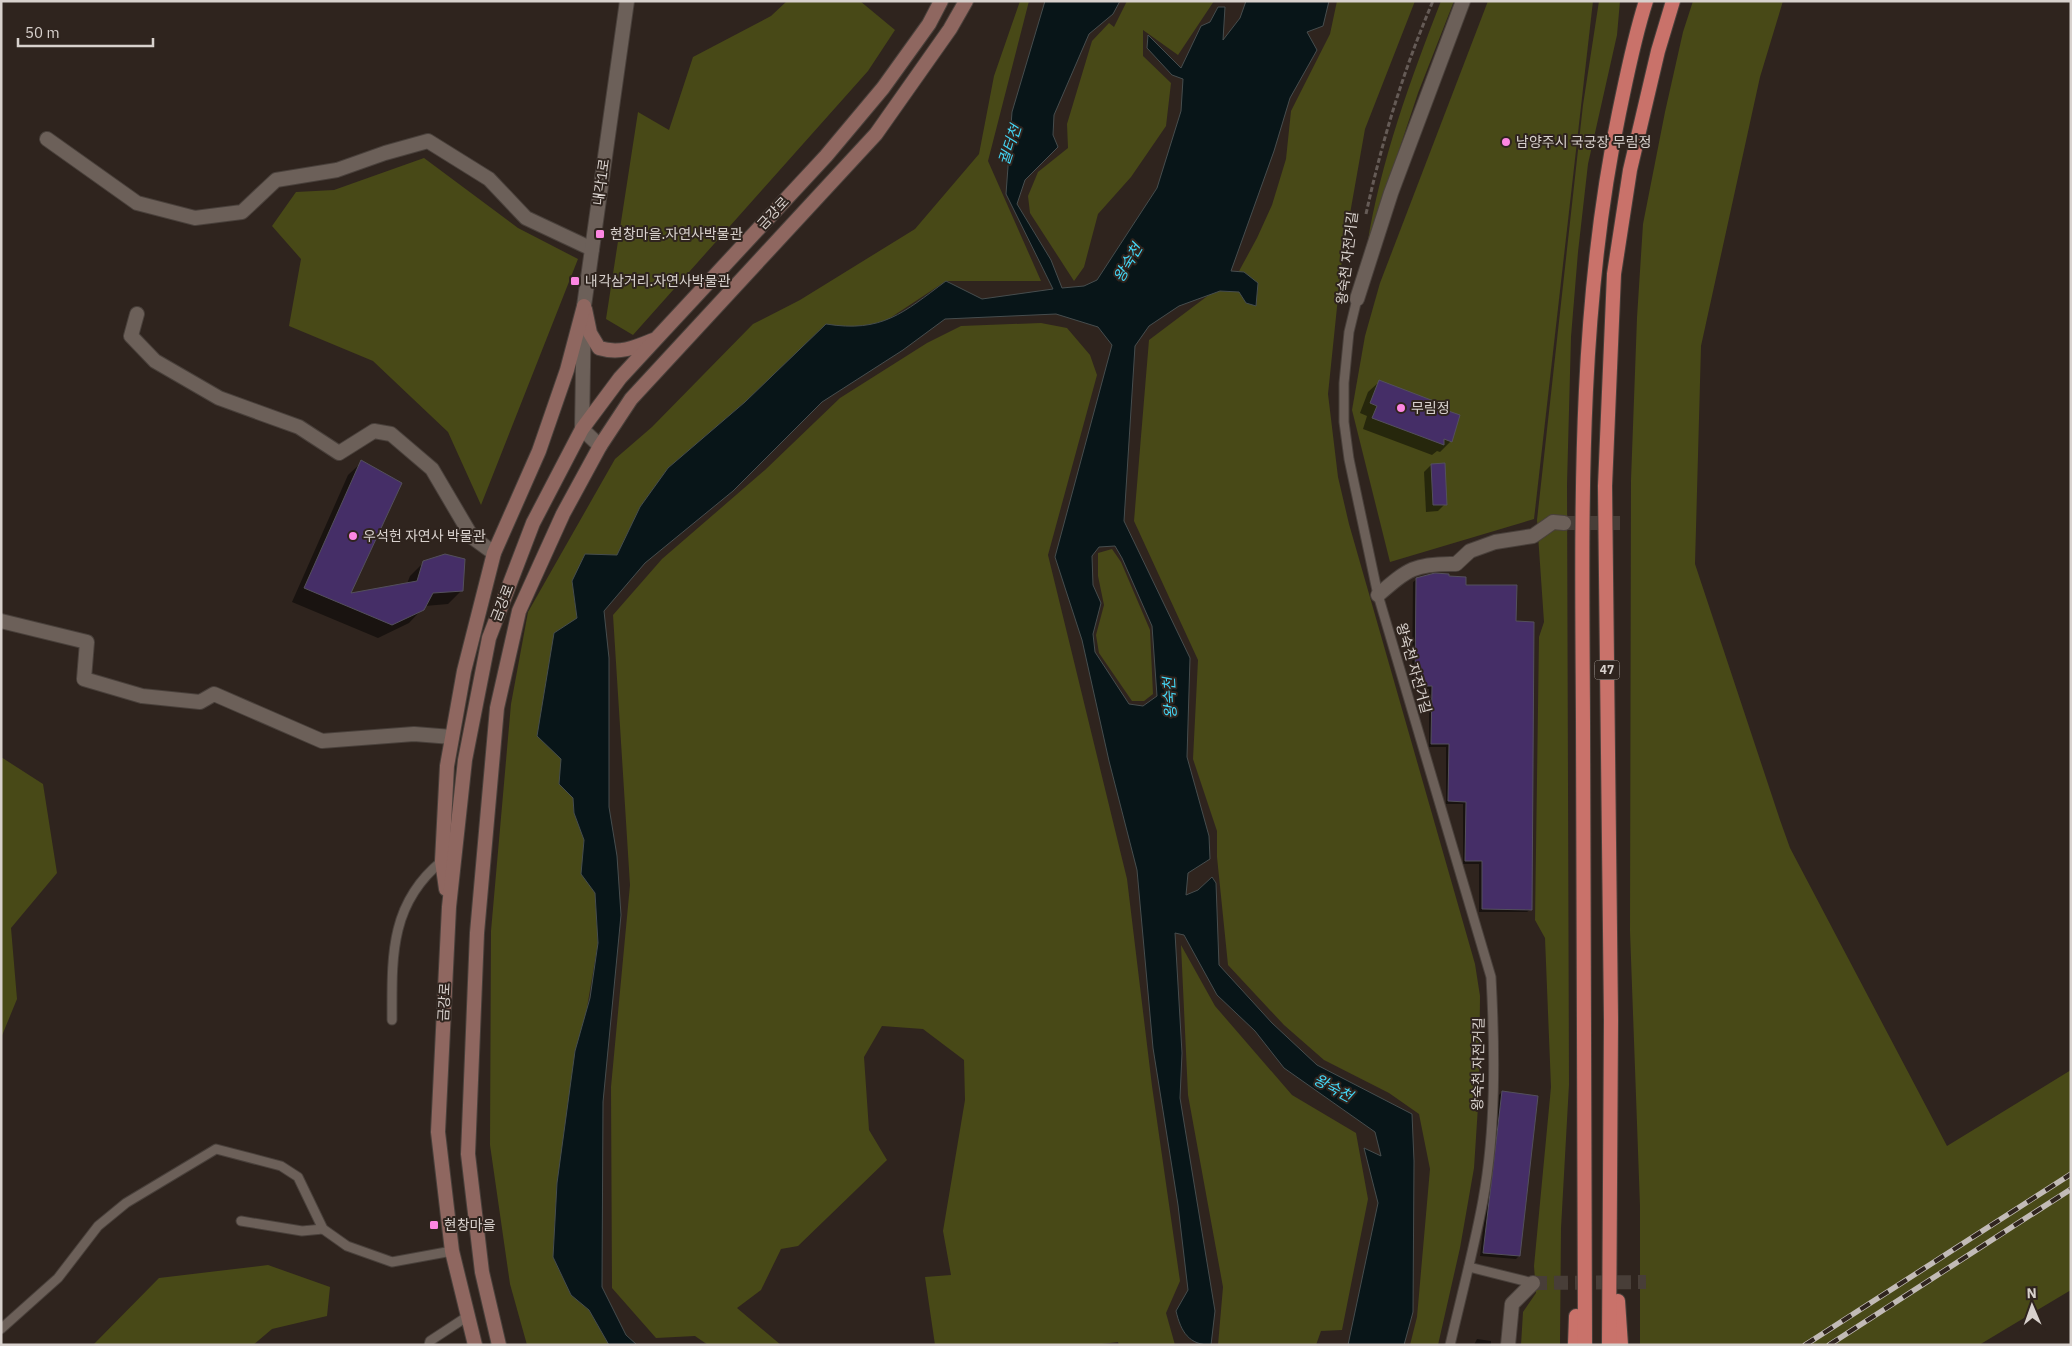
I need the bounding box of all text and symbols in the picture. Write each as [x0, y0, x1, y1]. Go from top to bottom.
scale bar [18, 15, 152, 47]
text: 50 m [25, 23, 60, 42]
water label: 궐터천 [994, 120, 1026, 167]
place label: 남양주시 국궁장 무림정 [1516, 133, 1651, 151]
marker: 남양주시 국궁장 무림정 [1500, 136, 1512, 148]
street label: 내각1로 [589, 157, 613, 207]
street label: 금강로 [753, 193, 793, 233]
street label: 왕숙천 자전거길 [1332, 211, 1362, 305]
place label: 현창마을.자연사박물관 [610, 225, 743, 243]
marker: 현창마을.자연사박물관 [594, 228, 606, 240]
water label: 왕숙천 [1109, 238, 1147, 285]
place label: 내각삼거리.자연사박물관 [585, 272, 731, 290]
marker: 내각삼거리.자연사박물관 [569, 275, 581, 287]
place label: 무림정 [1411, 399, 1450, 417]
marker: 무림정 [1395, 402, 1407, 414]
place label: 우석헌 자연사 박물관 [363, 527, 486, 545]
marker: 우석헌 자연사 박물관 [347, 530, 359, 542]
street label: 금강로 [487, 582, 517, 624]
street label: 왕숙천 자전거길 [1392, 621, 1436, 715]
road number: 47 [1594, 660, 1620, 680]
water label: 왕숙천 [1159, 675, 1180, 719]
street label: 금강로 [434, 982, 454, 1022]
street label: 왕숙천 자전거길 [1468, 1017, 1488, 1111]
water label: 왕숙천 [1310, 1069, 1358, 1107]
place label: 현창마을 [444, 1216, 496, 1234]
marker: 현창마을 [428, 1219, 440, 1231]
north arrow [2007, 1281, 2057, 1331]
text: N [2026, 1284, 2037, 1302]

